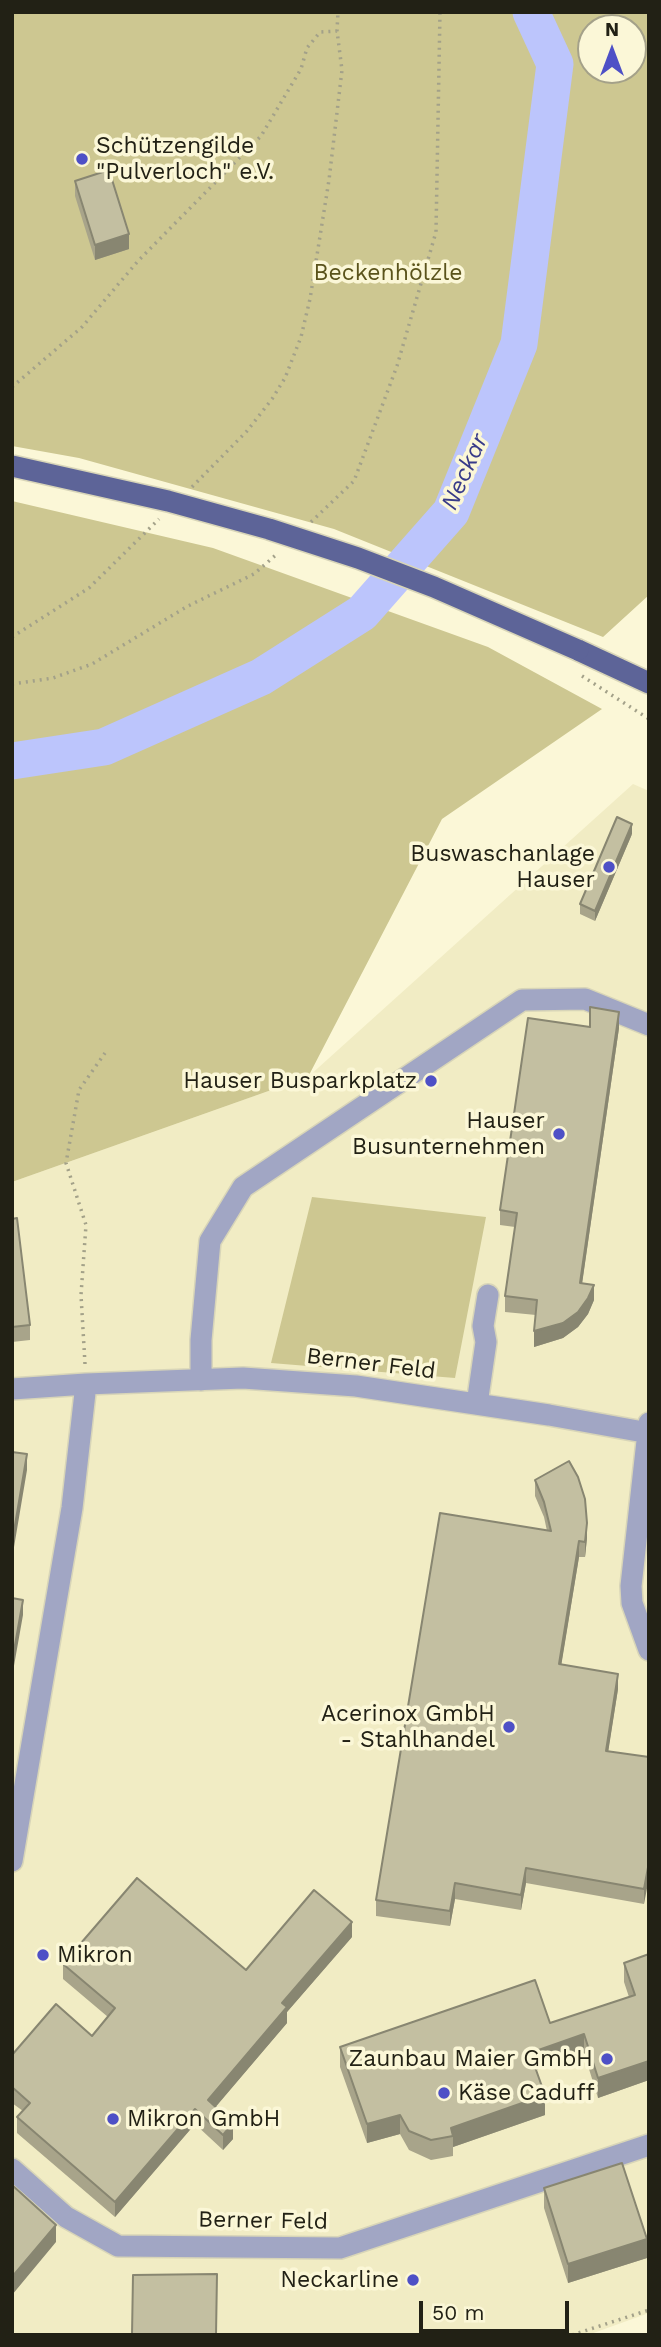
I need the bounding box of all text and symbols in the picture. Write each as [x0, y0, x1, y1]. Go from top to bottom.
north arrow [577, 14, 647, 84]
text: N [605, 18, 619, 41]
place label: Schützengilde "Pulverloch" e.V. [96, 132, 274, 186]
marker: Schützengilde "Pulverloch" e.V. [74, 151, 90, 167]
park label: Beckenhölzle [314, 259, 462, 287]
water label: Neckar [436, 430, 494, 514]
place label: Buswaschanlage Hauser [410, 840, 595, 894]
marker: Buswaschanlage Hauser [601, 859, 617, 875]
place label: Hauser Busparkplatz [183, 1067, 417, 1095]
marker: Hauser Busparkplatz [423, 1073, 439, 1089]
place label: Hauser Busunternehmen [352, 1107, 545, 1161]
marker: Hauser Busunternehmen [551, 1126, 567, 1142]
street label: Berner Feld [305, 1342, 437, 1386]
place label: Acerinox GmbH - Stahlhandel [321, 1700, 495, 1754]
marker: Acerinox GmbH - Stahlhandel [501, 1719, 517, 1735]
place label: Mikron [57, 1941, 133, 1969]
marker: Mikron [35, 1947, 51, 1963]
place label: Zaunbau Maier GmbH [349, 2045, 593, 2073]
marker: Zaunbau Maier GmbH [599, 2051, 615, 2067]
place label: Käse Caduff [458, 2079, 595, 2107]
marker: Käse Caduff [436, 2085, 452, 2101]
place label: Mikron GmbH [127, 2105, 280, 2133]
marker: Mikron GmbH [105, 2111, 121, 2127]
street label: Berner Feld [198, 2206, 328, 2236]
place label: Neckarline [280, 2266, 399, 2294]
marker: Neckarline [405, 2272, 421, 2288]
scale bar [423, 2288, 574, 2332]
text: 50 m [432, 2300, 484, 2325]

